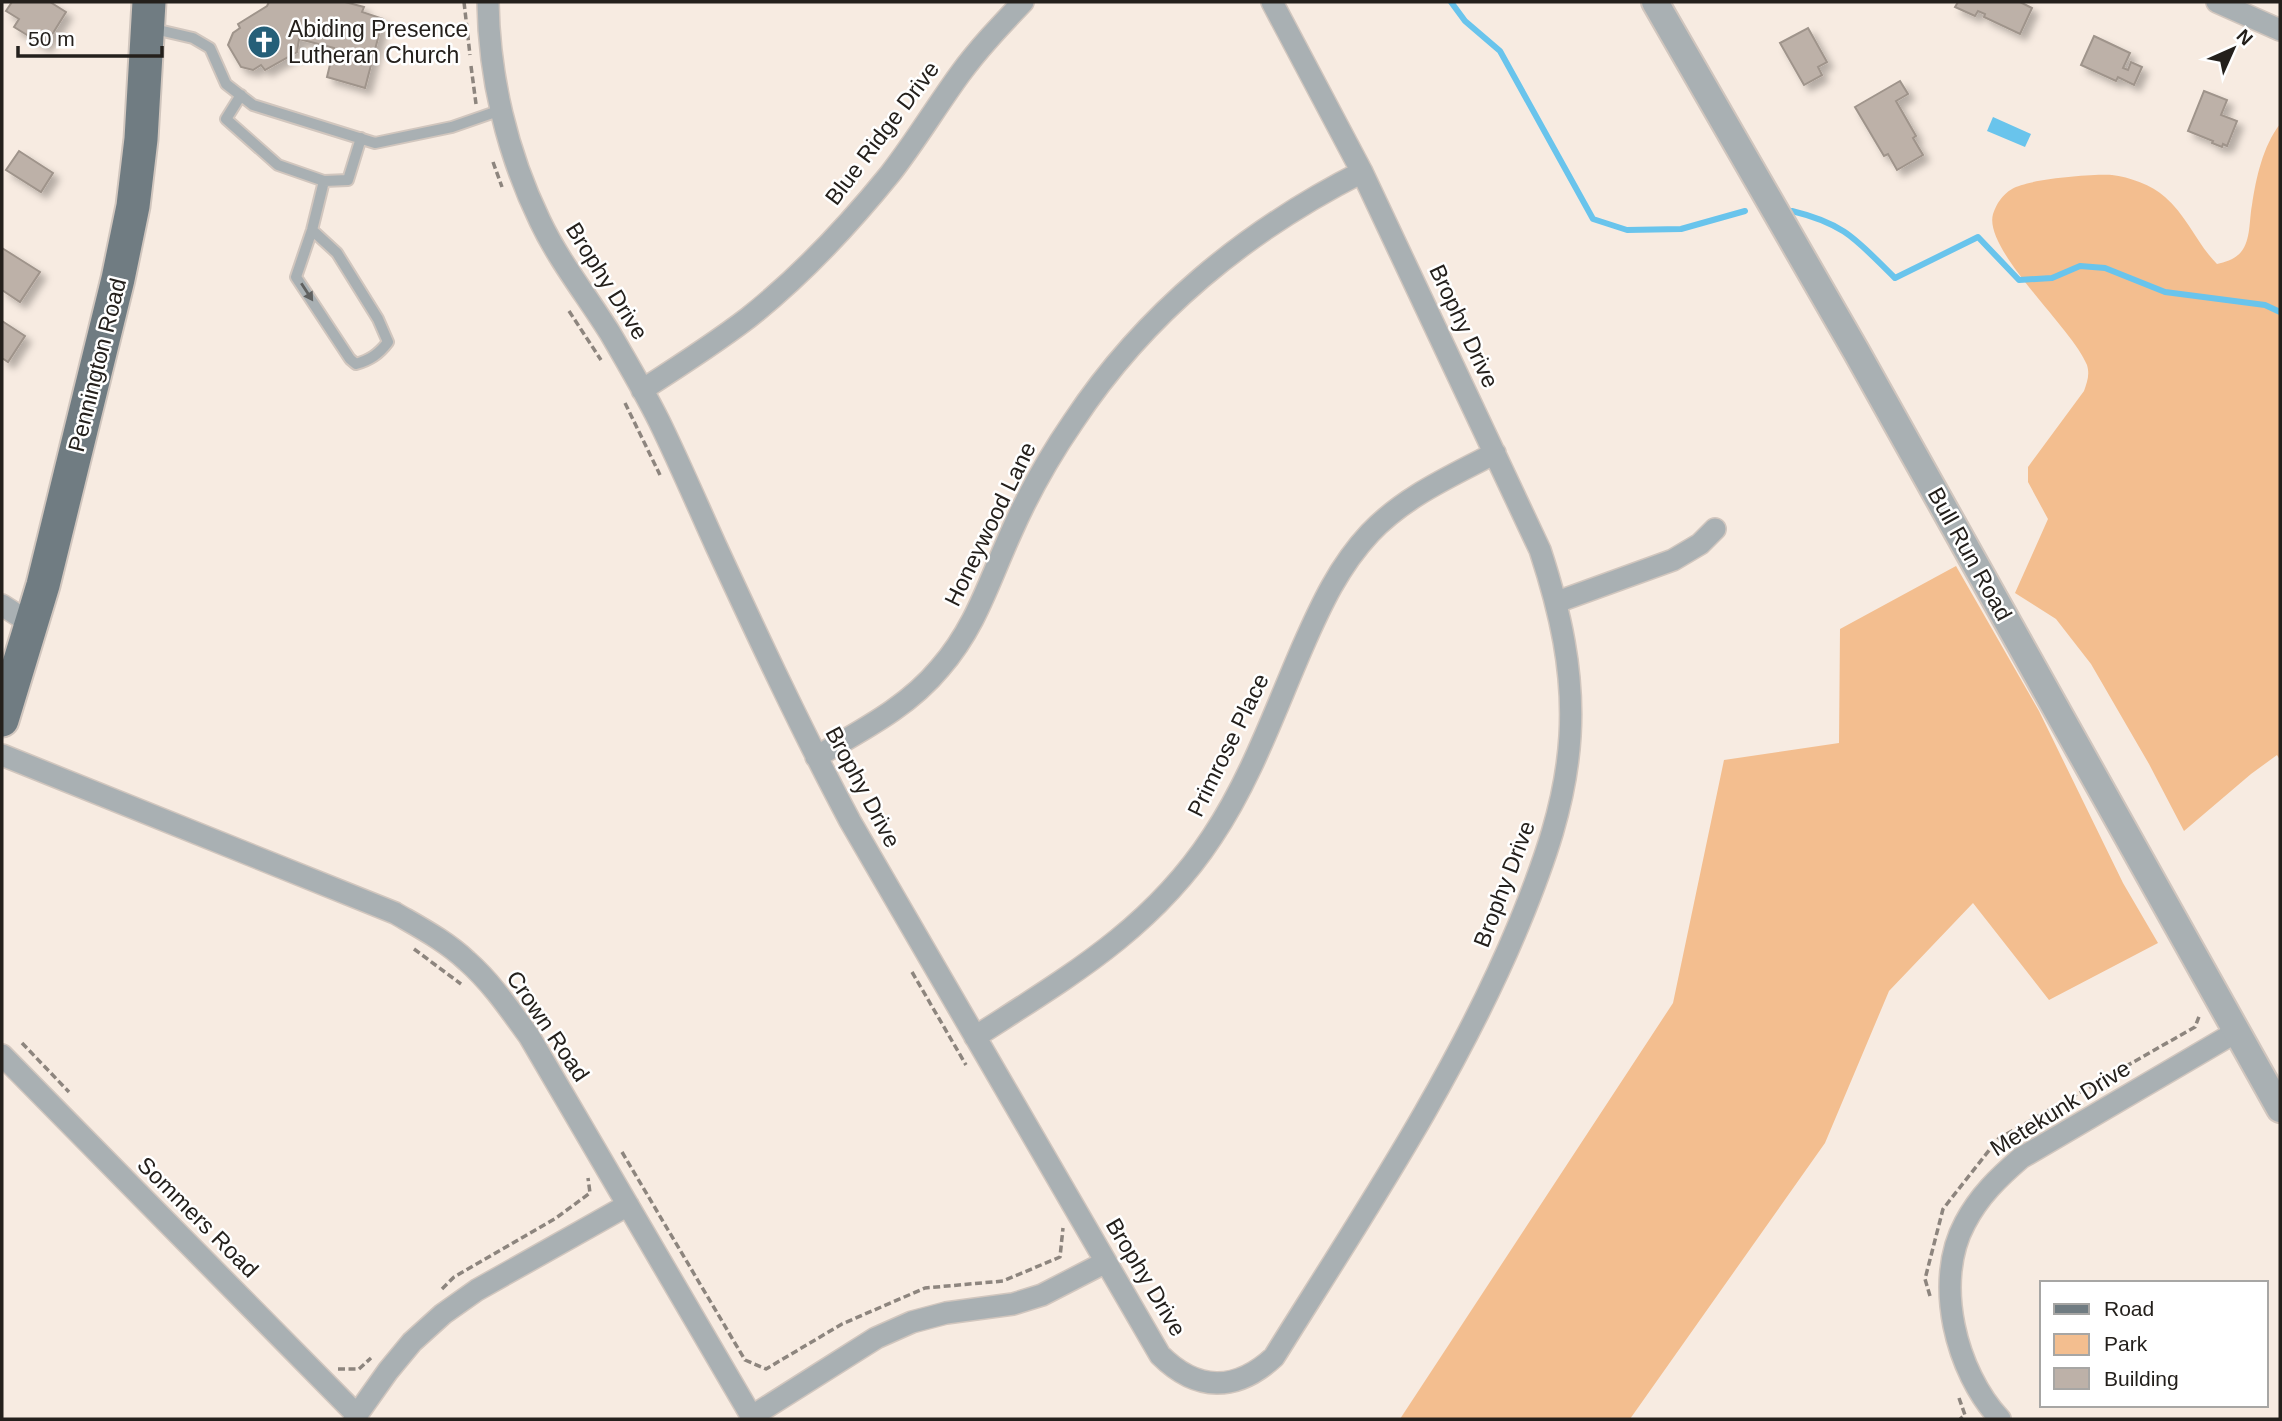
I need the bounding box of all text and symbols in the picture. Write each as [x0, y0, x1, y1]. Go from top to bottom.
scale bar [18, 14, 161, 58]
north arrow [2198, 14, 2268, 84]
place label: Abiding Presence Lutheran Church [288, 16, 468, 68]
church icon: Abiding Presence Lutheran Church [245, 23, 283, 61]
text: N [2232, 25, 2257, 50]
text: 50 m [28, 27, 75, 50]
street label: Blue Ridge Drive [820, 56, 944, 210]
street label: Brophy Drive [561, 218, 653, 344]
street label: Brophy Drive [1424, 260, 1504, 392]
street label: Pennington Road [63, 276, 131, 454]
one-way arrow [300, 283, 313, 302]
street label: Honeywood Lane [939, 438, 1041, 610]
street label: Bull Run Road [1923, 483, 2017, 625]
street label: Primrose Place [1182, 669, 1274, 821]
street label: Brophy Drive [820, 722, 906, 852]
street label: Brophy Drive [1468, 817, 1540, 951]
street label: Crown Road [501, 966, 595, 1086]
street label: Metekunk Drive [1985, 1055, 2135, 1161]
street label: Sommers Road [132, 1151, 264, 1283]
street label: Brophy Drive [1101, 1213, 1191, 1341]
legend [2040, 1281, 2268, 1407]
text: Road [2104, 1297, 2154, 1320]
text: Park [2104, 1332, 2148, 1355]
text: Building [2104, 1367, 2179, 1390]

